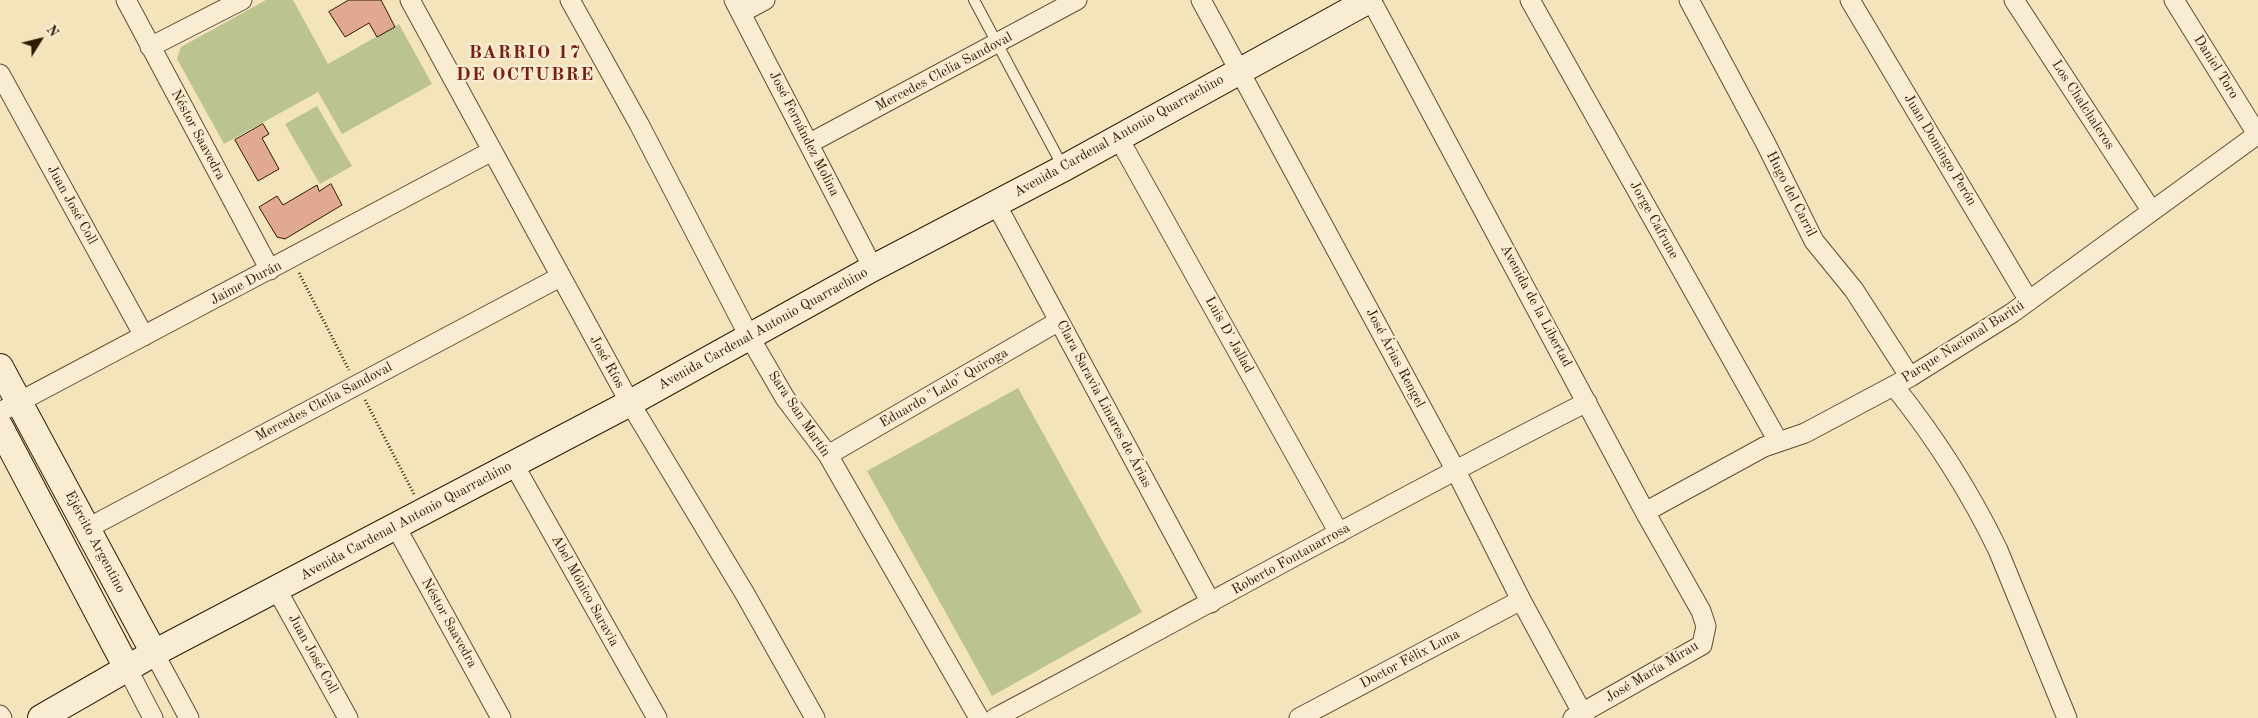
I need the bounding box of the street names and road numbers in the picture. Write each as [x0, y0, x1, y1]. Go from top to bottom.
street label: Mercedes Clelia Sandoval [873, 29, 1015, 115]
street label: Daniel Toro [2190, 32, 2242, 102]
street label: Los Chalchaleros [2048, 57, 2118, 153]
street label: José Fernández Molina [765, 69, 843, 199]
street label: Avenida Cardenal Antonio Quarrachino [1011, 71, 1227, 201]
street label: Néstor Saavedra [167, 87, 229, 183]
street label: Juan Domingo Perón [1900, 91, 1980, 209]
street label: Hugo del Carril [1762, 148, 1820, 240]
street label: Juan José Coll [43, 162, 101, 248]
street label: Jorge Cafrune [1626, 178, 1682, 262]
street label: Avenida de la Libertad [1497, 242, 1575, 370]
street label: Jaime Durán [207, 257, 285, 309]
street label: Avenida Cardenal Antonio Quarrachino [655, 264, 871, 394]
street label: Luis D' Jallad [1201, 294, 1257, 376]
street label: Parque Nacional Baritú [1899, 297, 2027, 387]
street label: José Árias Rengel [1362, 306, 1428, 410]
street label: Clara Saravia Linares de Árias [1053, 317, 1155, 491]
street label: José Ríos [586, 333, 628, 391]
street label: Eduardo "Lalo" Quiroga [877, 344, 1011, 432]
street label: Mercedes Clelia Sandoval [253, 359, 395, 445]
street label: Sara San Martín [764, 368, 834, 460]
street label: Avenida Cardenal Antonio Quarrachino [297, 458, 515, 584]
street label: Ejército Argentino [61, 488, 129, 596]
street label: Roberto Fontanarrosa [1229, 519, 1353, 599]
street label: Abel Mónico Saravia [547, 532, 623, 650]
street label: Néstor Saavedra [417, 575, 481, 671]
street label: Juan José Coll [284, 611, 342, 697]
street label: Doctor Félix Luna [1357, 626, 1463, 692]
street label: José María Mirau [1602, 638, 1702, 706]

